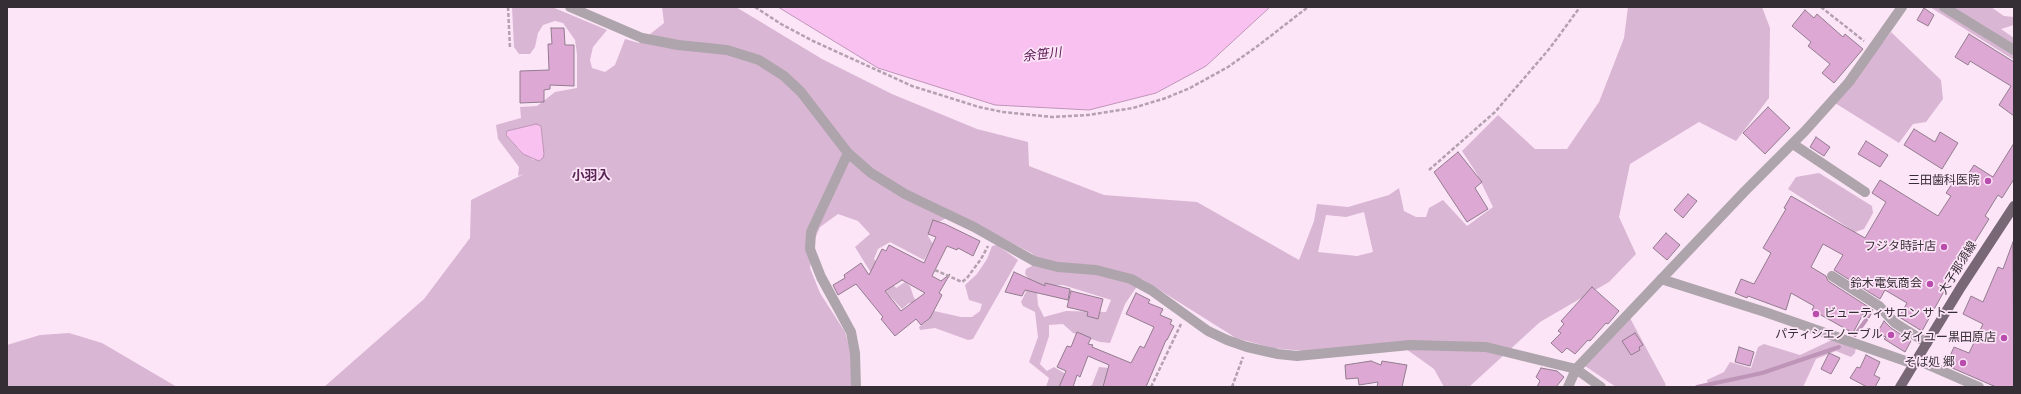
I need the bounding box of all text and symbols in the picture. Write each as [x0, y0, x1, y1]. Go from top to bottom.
water label: 余笹川 [1022, 45, 1062, 65]
district label: 小羽入 [572, 168, 610, 184]
place label: 三田歯科医院 [1908, 174, 1980, 188]
marker: 三田歯科医院 [1983, 176, 1993, 186]
street label: 大子那須線 [1936, 239, 1980, 297]
place label: フジタ時計店 [1864, 240, 1936, 254]
marker: フジタ時計店 [1939, 242, 1949, 252]
place label: 鈴木電気商会 [1850, 277, 1922, 291]
marker: 鈴木電気商会 [1925, 279, 1935, 289]
place label: ビューティサロン サトー [1824, 307, 1959, 321]
marker: ビューティサロン サトー [1811, 309, 1821, 319]
place label: パティシエノーブル [1775, 328, 1883, 342]
marker: パティシエノーブル [1886, 330, 1896, 340]
place label: ダイユー黒田原店 [1900, 331, 1996, 345]
marker: ダイユー黒田原店 [1999, 333, 2009, 343]
place label: そば処 郷 [1904, 356, 1955, 370]
marker: そば処 郷 [1958, 358, 1968, 368]

